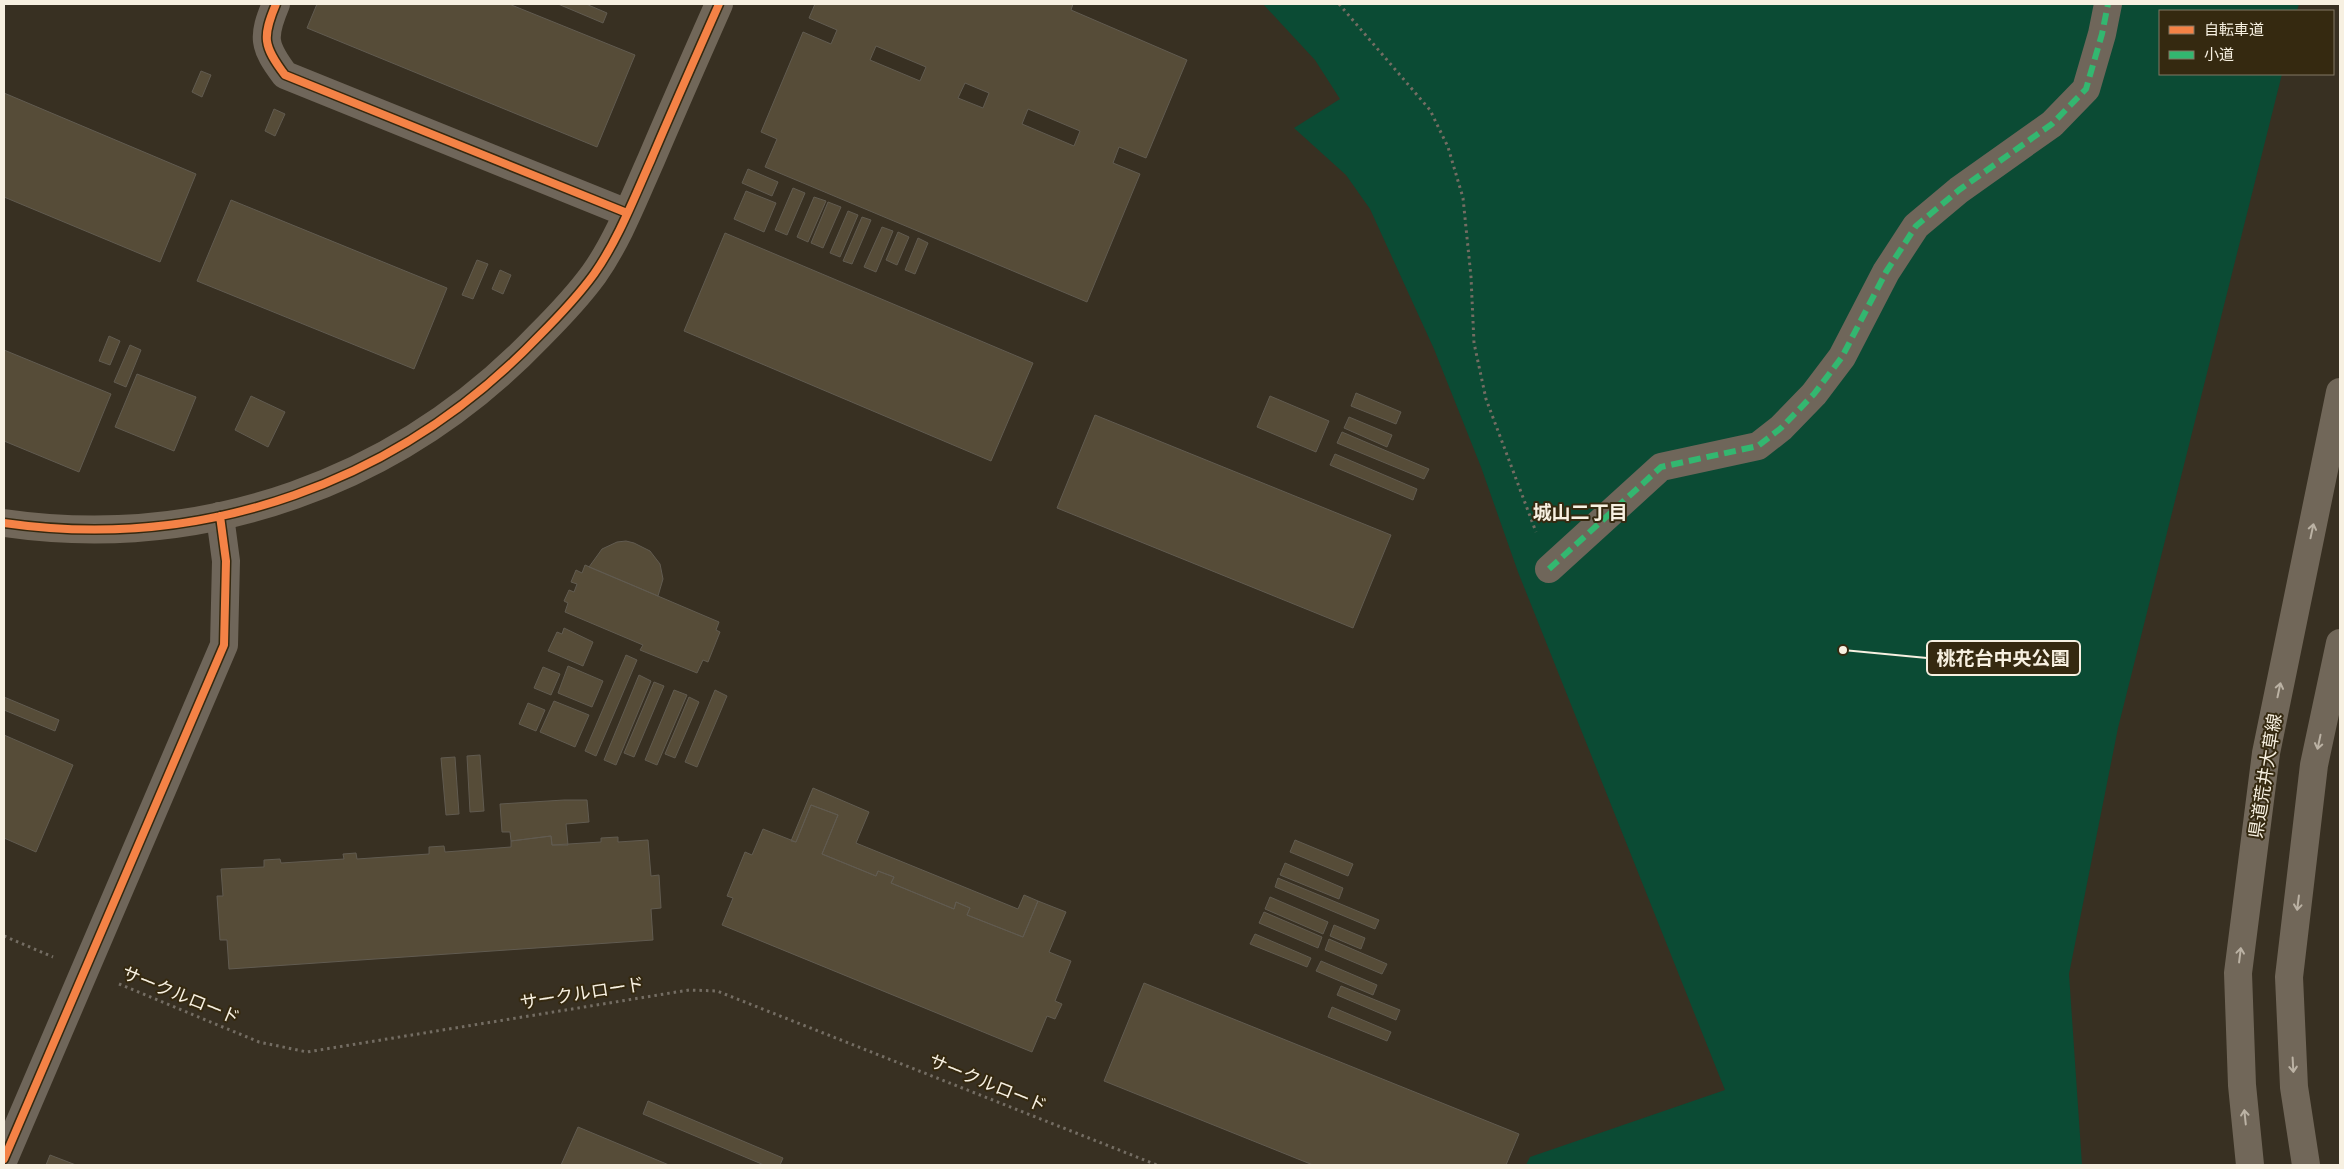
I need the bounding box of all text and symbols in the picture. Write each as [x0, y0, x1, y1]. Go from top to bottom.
legend [2159, 10, 2334, 75]
text: 自転車道 [2204, 21, 2264, 39]
text: 小道 [2204, 46, 2234, 64]
district label: 城山二丁目 [1532, 501, 1628, 524]
one-way arrow [2307, 523, 2317, 539]
callout: 桃花台中央公園 [1927, 641, 2080, 675]
text: 桃花台中央公園 [1936, 647, 2070, 670]
one-way arrow [2275, 682, 2284, 698]
street label: 県道荒井大草線 [2245, 712, 2285, 840]
one-way arrow [2314, 733, 2323, 749]
one-way arrow [2293, 894, 2303, 910]
one-way arrow [2235, 947, 2245, 963]
street label: サークルロード [119, 962, 243, 1028]
street label: サークルロード [518, 973, 646, 1013]
street label: サークルロード [926, 1050, 1050, 1116]
one-way arrow [2288, 1056, 2298, 1072]
one-way arrow [2240, 1109, 2250, 1125]

